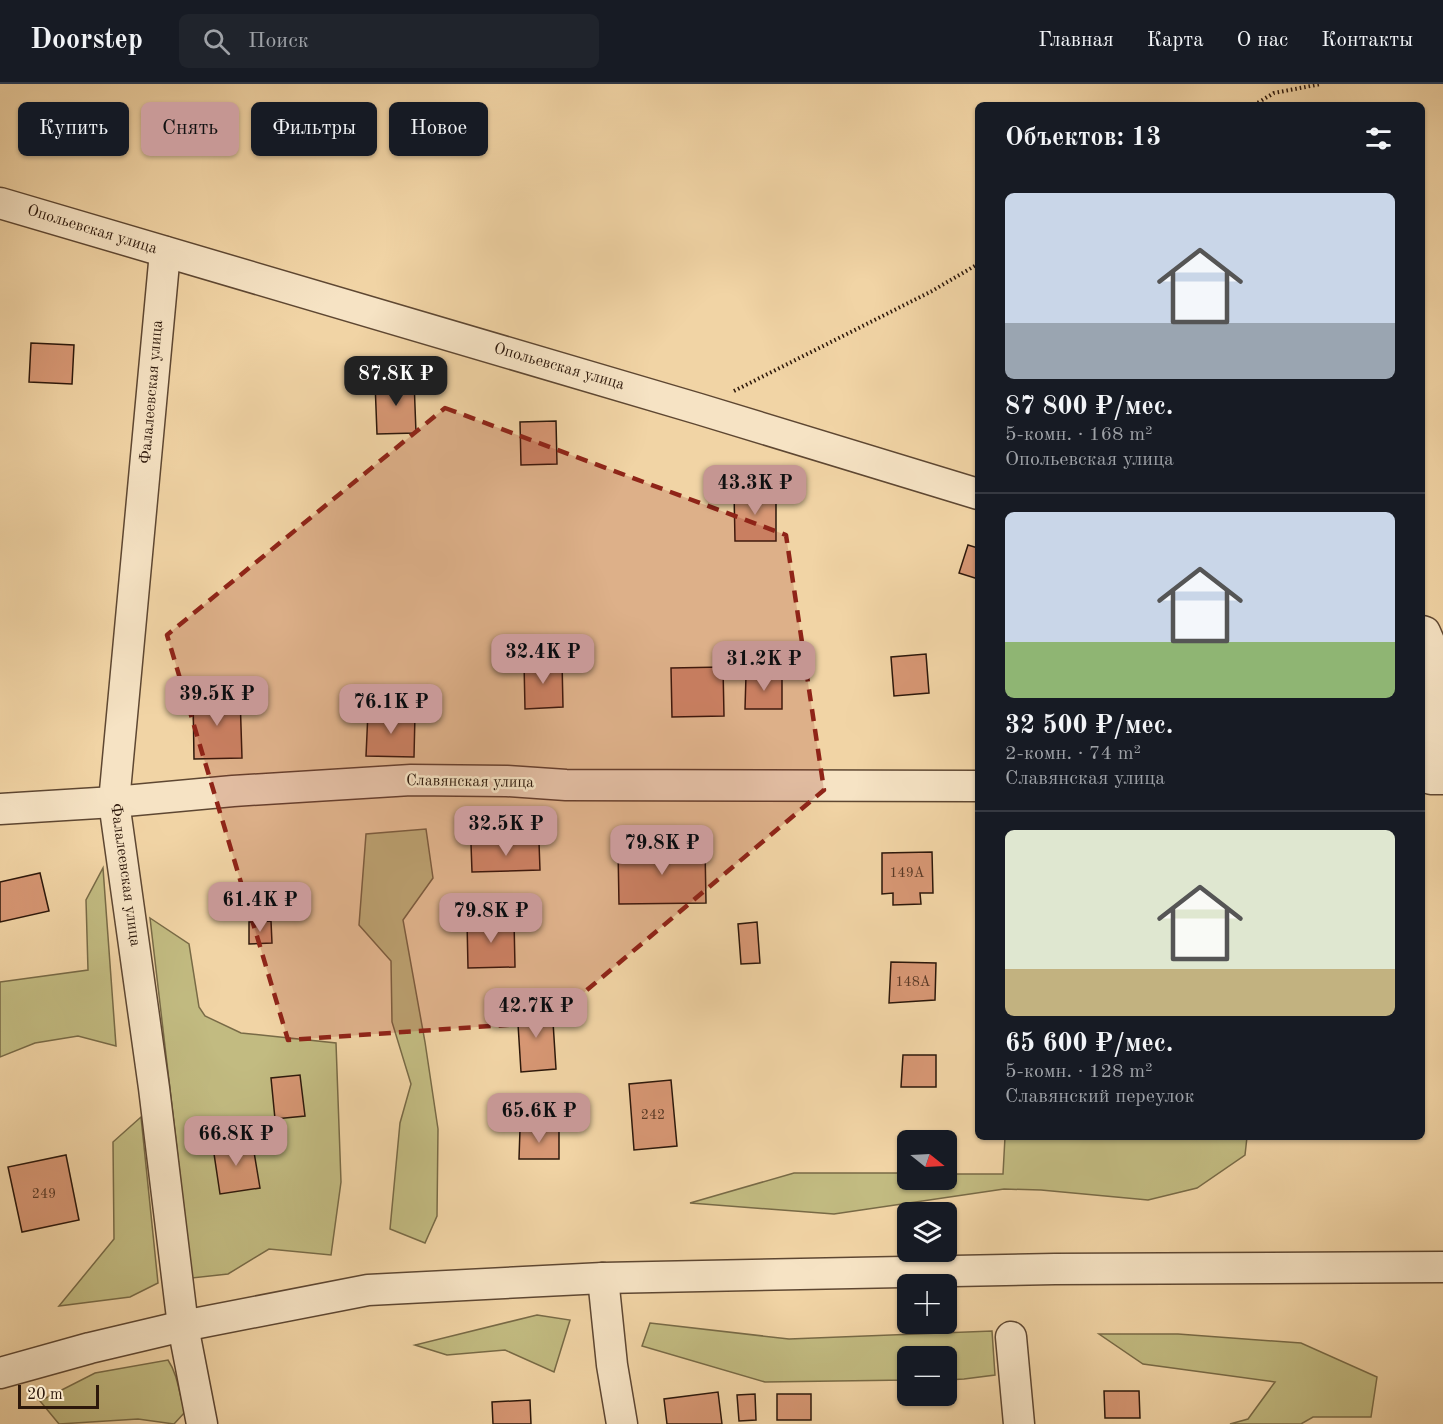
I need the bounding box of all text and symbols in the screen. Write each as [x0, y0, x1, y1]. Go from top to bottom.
search box [179, 14, 599, 68]
icon: search [200, 25, 233, 58]
text: Doorstep [30, 27, 143, 55]
text: Поиск [248, 30, 309, 52]
text: Главная [1038, 30, 1114, 51]
text: Карта [1147, 30, 1204, 51]
text: О нас [1237, 30, 1288, 51]
text: Контакты [1321, 30, 1413, 51]
chip: Купить [18, 102, 129, 156]
chip: Снять [141, 102, 239, 156]
chip: Фильтры [251, 102, 377, 156]
chip: Новое [389, 102, 488, 156]
icon: filters [1362, 122, 1395, 155]
text: Объектов: 13 [1005, 125, 1161, 151]
street label: Опольевская улица [25, 203, 159, 257]
icon: home [1146, 232, 1254, 340]
street label: Фалалеевская улица [138, 319, 166, 465]
street label: Опольевская улица [492, 341, 626, 393]
pin: 87.8K ₽ [341, 356, 451, 407]
text: 87.8K ₽ [358, 365, 434, 385]
text: 87 800 ₽/мес. [1005, 394, 1173, 420]
text: 5-комн. · 168 m² [1005, 425, 1153, 445]
text: Опольевская улица [1005, 450, 1174, 470]
pin: 43.3K ₽ [700, 465, 810, 516]
text: 43.3K ₽ [717, 474, 793, 494]
icon: home [1146, 551, 1254, 659]
pin: 32.4K ₽ [488, 634, 598, 685]
pin: 31.2K ₽ [709, 641, 819, 692]
text: 32.4K ₽ [505, 643, 581, 663]
text: 31.2K ₽ [726, 650, 802, 670]
pin: 39.5K ₽ [162, 676, 272, 727]
pin: 76.1K ₽ [336, 684, 446, 735]
text: 39.5K ₽ [179, 685, 255, 705]
text: 76.1K ₽ [353, 693, 429, 713]
text: 32 500 ₽/мес. [1005, 713, 1173, 739]
text: 2-комн. · 74 m² [1005, 744, 1141, 764]
text: Славянская улица [1005, 769, 1165, 789]
street label: Славянская улица [406, 773, 534, 791]
street label: Фалалеевская улица [107, 802, 143, 948]
pin: 32.5K ₽ [451, 806, 561, 857]
text: 32.5K ₽ [468, 815, 544, 835]
pin: 79.8K ₽ [607, 825, 717, 876]
text: 79.8K ₽ [624, 834, 700, 854]
house number: 149А [889, 866, 925, 880]
icon: home [1146, 869, 1254, 977]
pin: 61.4K ₽ [205, 882, 315, 933]
text: 61.4K ₽ [222, 891, 298, 911]
pin: 79.8K ₽ [436, 893, 546, 944]
text: 79.8K ₽ [453, 902, 529, 922]
house number: 148А [895, 975, 931, 989]
pin: 42.7K ₽ [481, 988, 591, 1039]
text: 42.7K ₽ [498, 997, 574, 1017]
text: 65 600 ₽/мес. [1005, 1031, 1173, 1057]
text: 5-комн. · 128 m² [1005, 1062, 1153, 1082]
text: Славянский переулок [1005, 1087, 1194, 1107]
pin: 65.6K ₽ [484, 1093, 594, 1144]
text: 65.6K ₽ [501, 1102, 577, 1122]
house number: 242 [641, 1108, 665, 1122]
pin: 66.8K ₽ [181, 1116, 291, 1167]
text: 66.8K ₽ [198, 1125, 274, 1145]
north arrow [897, 1130, 957, 1190]
map controls [897, 1130, 957, 1406]
house number: 249 [32, 1187, 56, 1201]
button: layers [897, 1202, 957, 1262]
button: + [897, 1274, 957, 1334]
button: − [897, 1346, 957, 1406]
scale bar [18, 1382, 99, 1410]
text: 20 m [27, 1387, 63, 1403]

